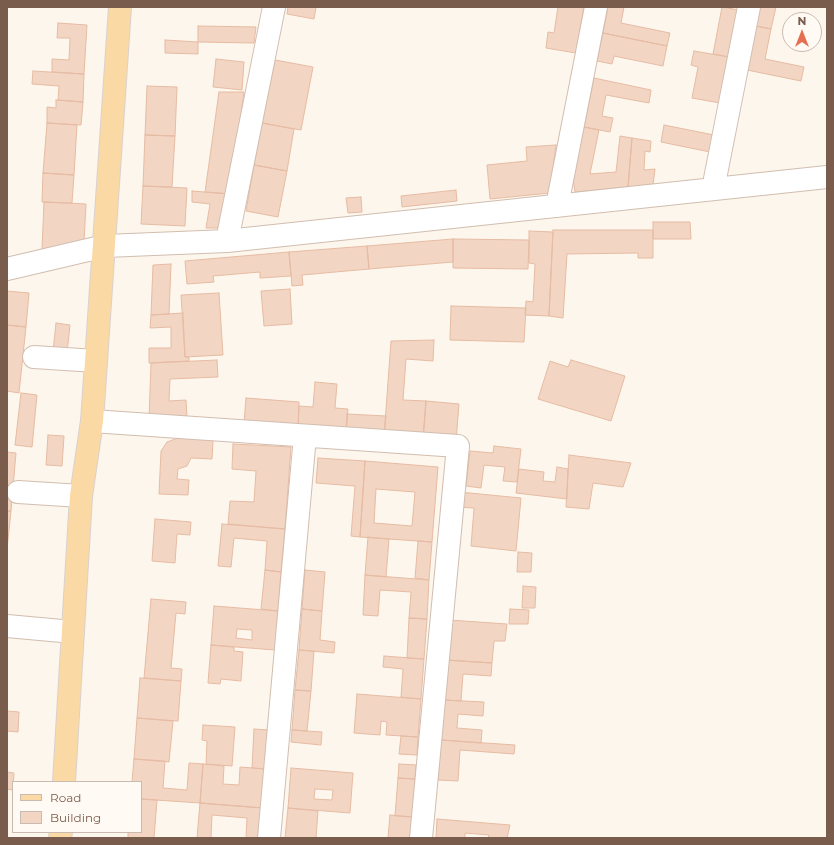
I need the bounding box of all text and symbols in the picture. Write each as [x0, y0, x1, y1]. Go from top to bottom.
north arrow [782, 12, 822, 52]
text: N [798, 14, 806, 28]
legend [12, 781, 142, 833]
text: Road [50, 790, 81, 805]
text: Building [50, 810, 101, 825]

